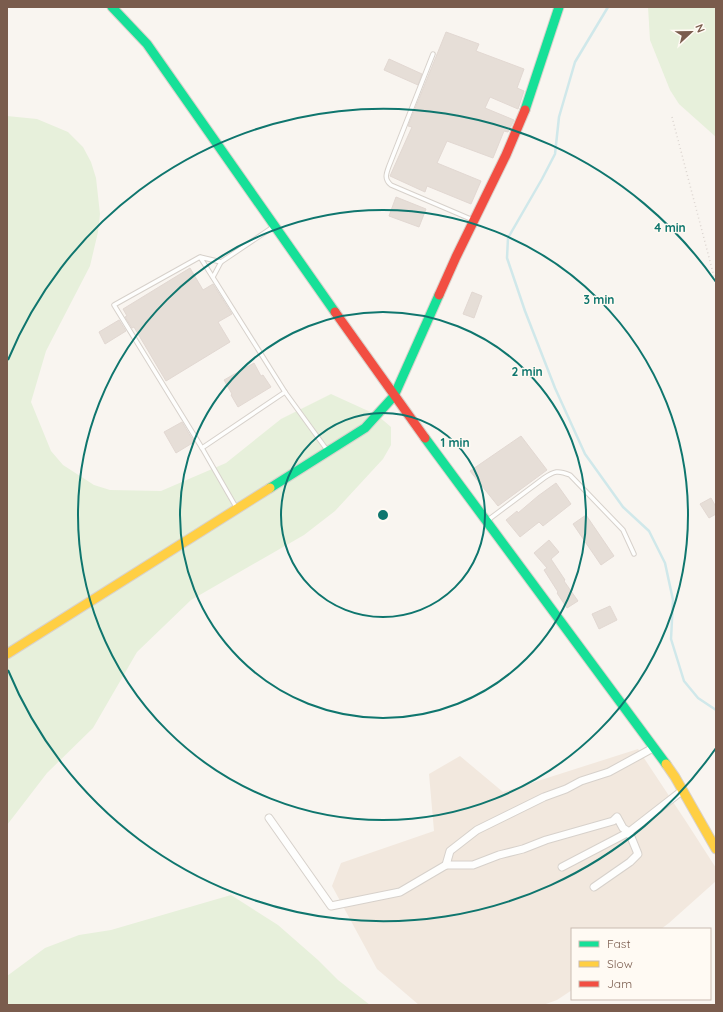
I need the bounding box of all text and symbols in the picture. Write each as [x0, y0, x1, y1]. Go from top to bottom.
north arrow [671, 12, 711, 52]
text: N [692, 22, 708, 35]
text: 4 min [654, 220, 686, 235]
text: 3 min [584, 292, 614, 307]
text: 2 min [511, 364, 543, 379]
text: 1 min [440, 435, 470, 450]
centre of rings [376, 508, 390, 522]
legend [571, 928, 711, 1000]
text: Fast [607, 936, 631, 951]
text: Slow [607, 956, 633, 971]
text: Jam [607, 976, 632, 991]

